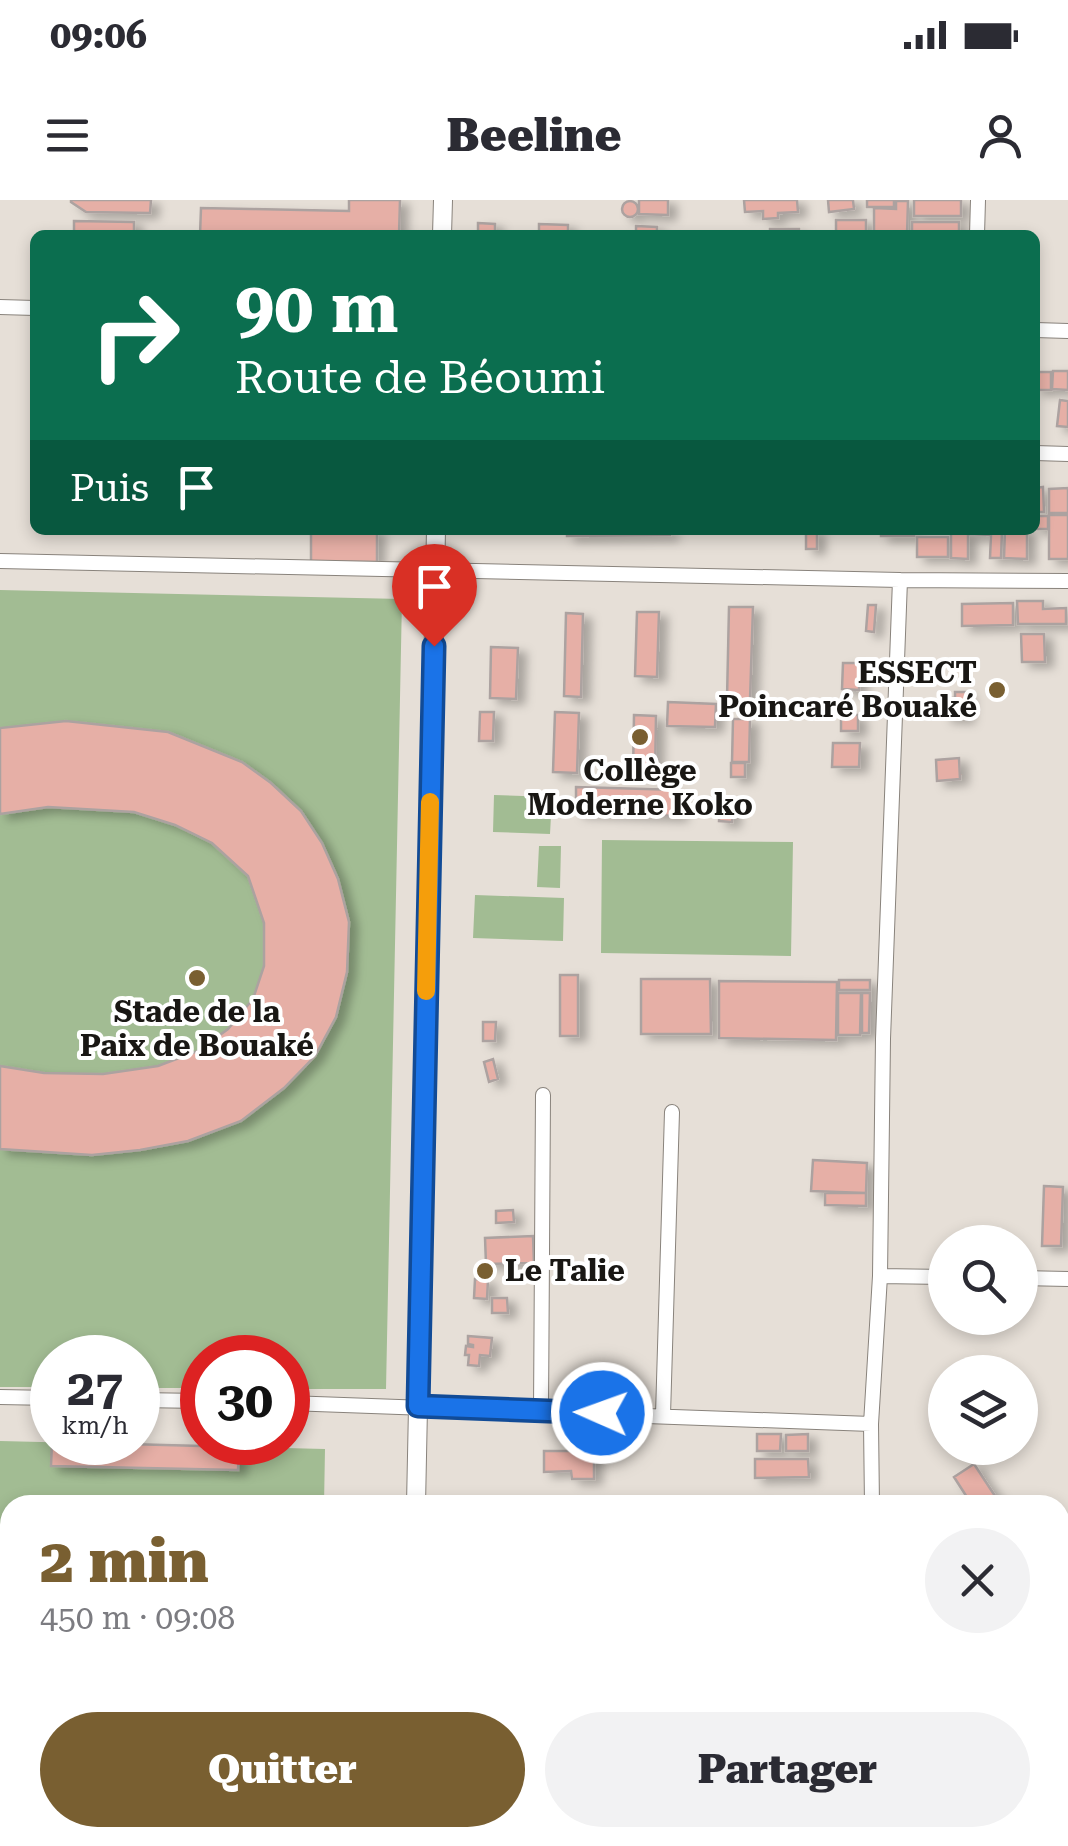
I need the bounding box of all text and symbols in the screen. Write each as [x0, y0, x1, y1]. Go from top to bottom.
text: 09:06 [50, 13, 147, 57]
icon: menu [40, 108, 95, 163]
icon: person [973, 108, 1028, 163]
text: Beeline [446, 109, 622, 162]
text: 90 m [235, 267, 399, 349]
icon: right [70, 270, 200, 400]
text: Route de Béoumi [235, 351, 605, 404]
icon: arrive [169, 460, 224, 515]
text: Puis [70, 466, 149, 510]
pin [392, 544, 477, 647]
icon: arrive [407, 559, 462, 614]
place label: ESSECT Poincaré Bouaké [718, 655, 977, 724]
marker: ESSECT Poincaré Bouaké [986, 679, 1008, 701]
marker: Collège Moderne Koko [629, 726, 651, 748]
place label: Collège Moderne Koko [527, 753, 753, 822]
marker: Stade de la Paix de Bouaké [186, 967, 208, 989]
place label: Stade de la Paix de Bouaké [80, 994, 314, 1063]
map controls [928, 1225, 1038, 1465]
button: search [928, 1225, 1038, 1335]
place label: Le Talie [505, 1253, 625, 1288]
marker: Le Talie [474, 1260, 496, 1282]
speed limit sign: 30 [180, 1335, 310, 1465]
button: layers [928, 1355, 1038, 1465]
text: 27 [67, 1359, 123, 1417]
position arrow [550, 1361, 654, 1465]
text: km/h [62, 1411, 128, 1440]
text: 2 min [40, 1526, 209, 1597]
button: close [925, 1528, 1030, 1633]
text: 450 m · 09:08 [40, 1599, 235, 1637]
button: Quitter [40, 1712, 525, 1827]
button: Partager [545, 1712, 1030, 1827]

